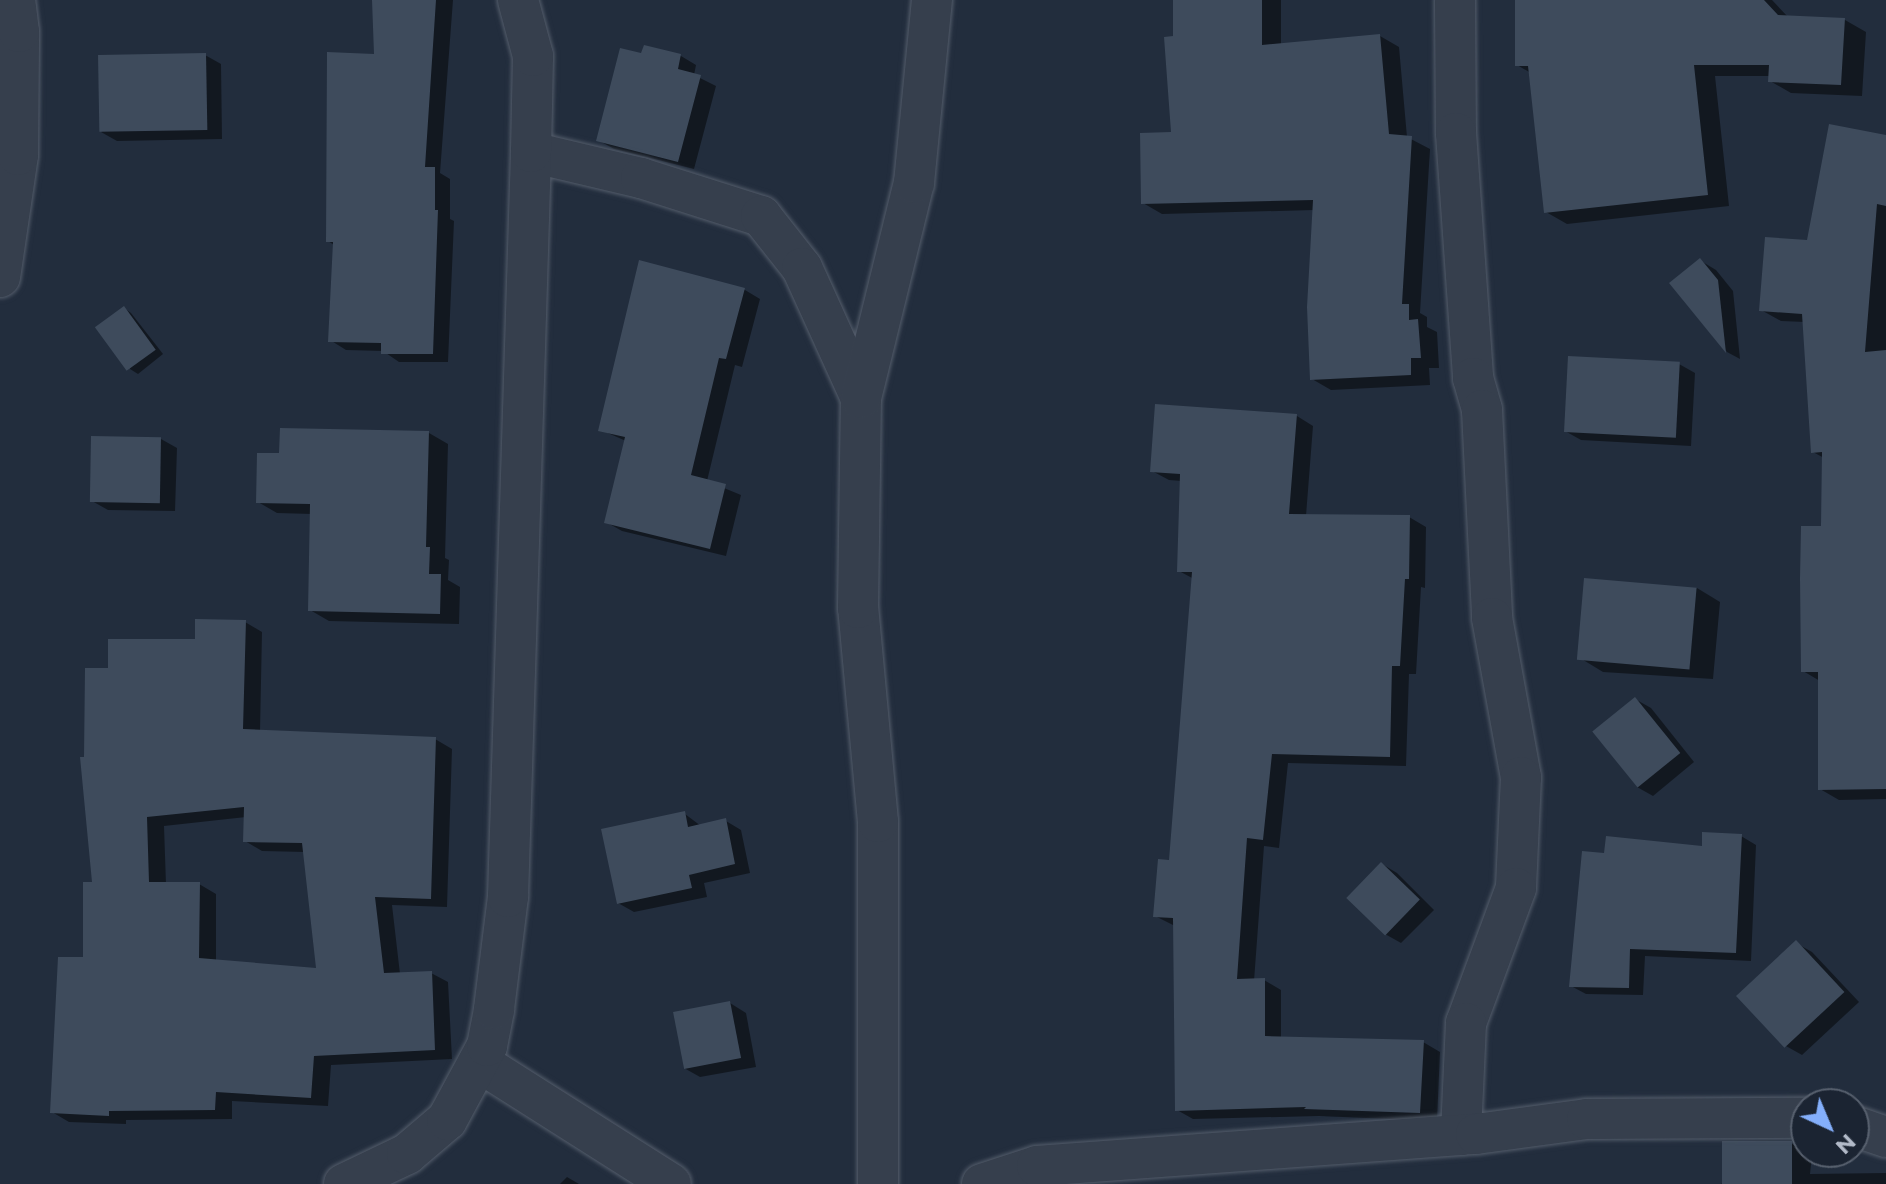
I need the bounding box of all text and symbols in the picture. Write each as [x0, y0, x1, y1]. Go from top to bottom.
north arrow [1790, 1088, 1870, 1168]
text: N [1830, 1128, 1861, 1160]

